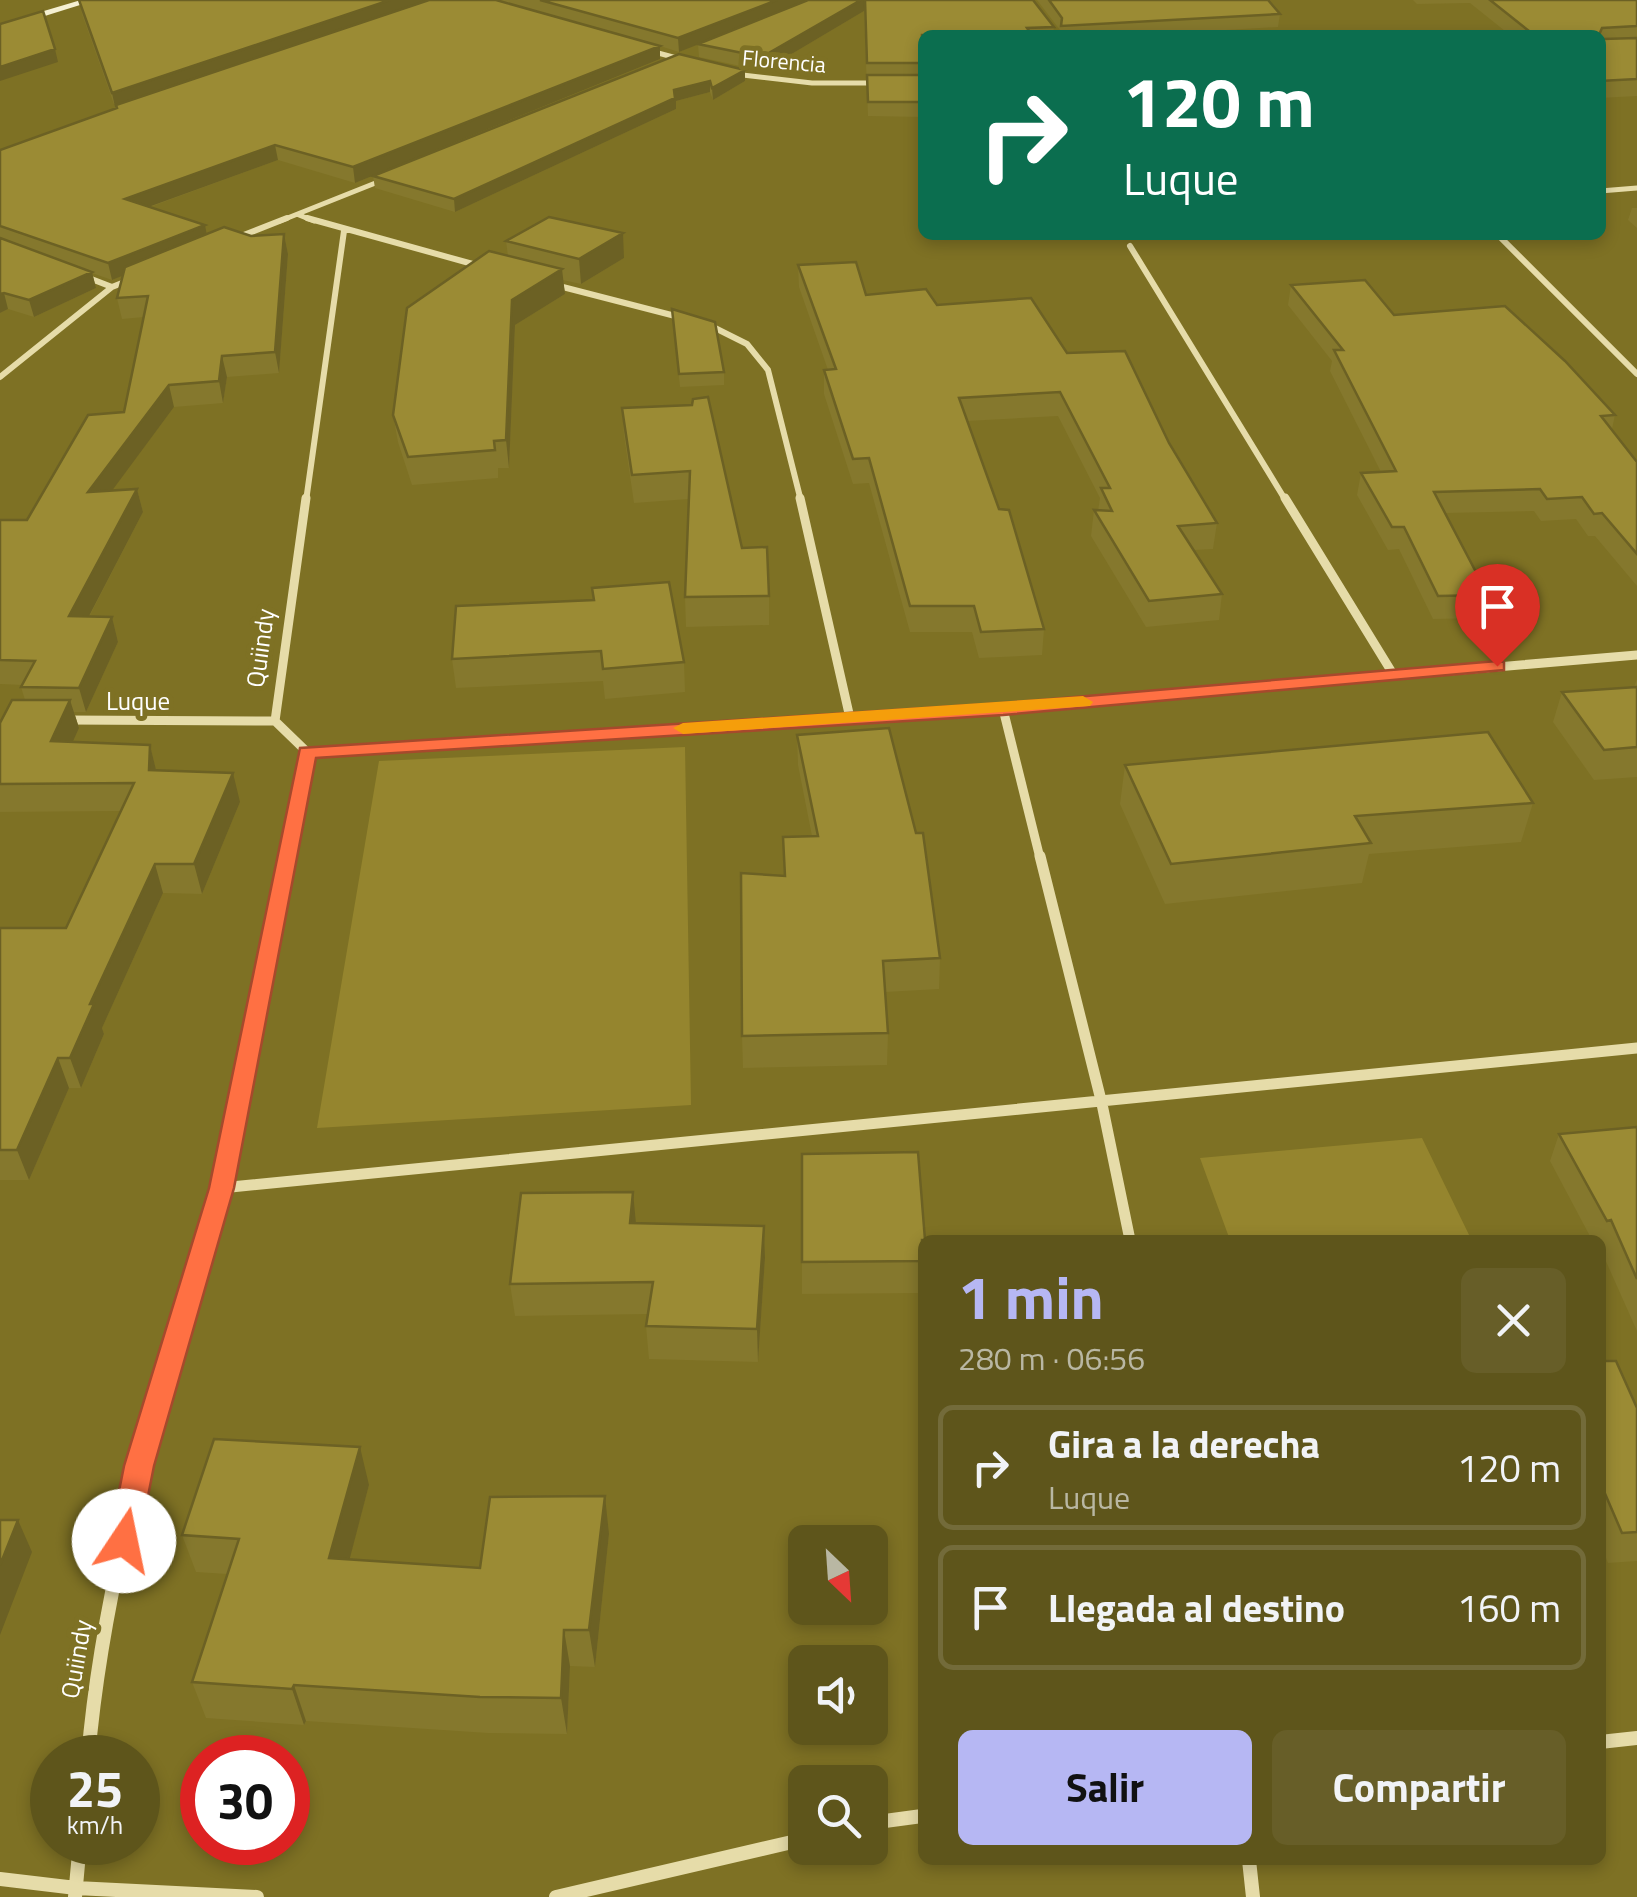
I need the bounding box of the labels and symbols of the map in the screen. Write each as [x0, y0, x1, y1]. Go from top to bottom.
street label: Florencia [741, 40, 827, 82]
pin [1455, 564, 1540, 667]
street label: Quiindy [236, 606, 284, 690]
street label: Luque [106, 682, 170, 720]
position arrow [72, 1489, 176, 1593]
north arrow [788, 1525, 888, 1625]
street label: Quiindy [50, 1617, 102, 1701]
speed limit sign: 30 [180, 1735, 310, 1865]

